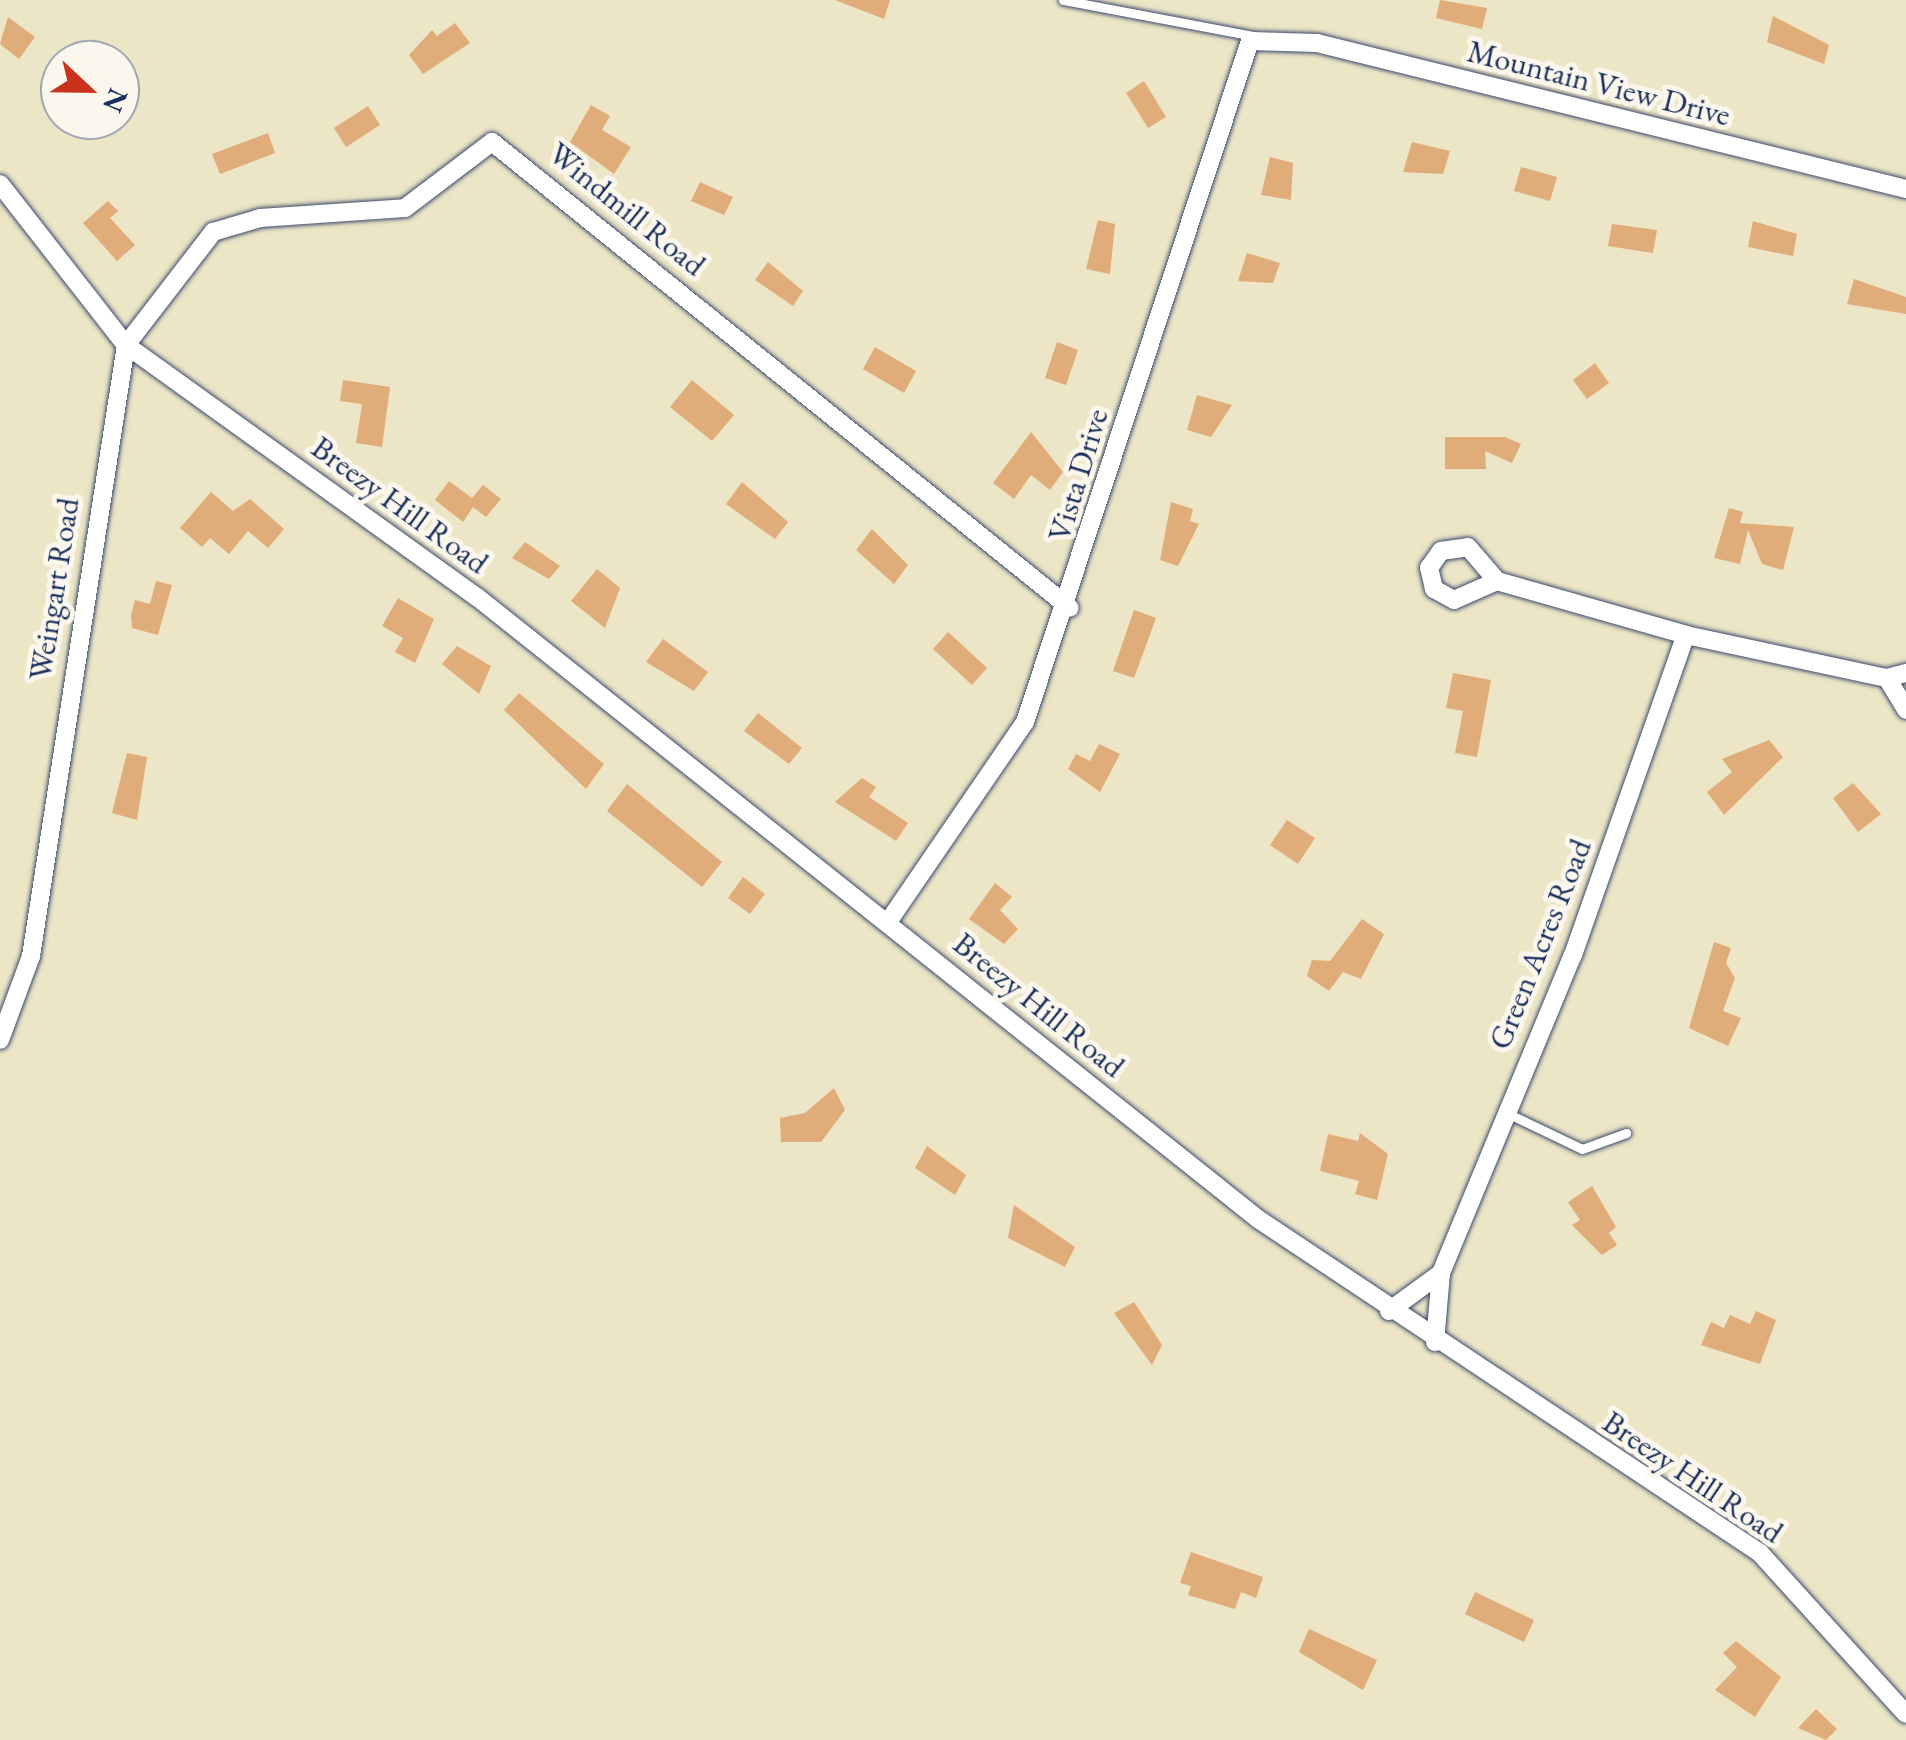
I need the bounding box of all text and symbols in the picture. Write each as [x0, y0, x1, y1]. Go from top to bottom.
street label: Mountain View Drive [1464, 32, 1734, 134]
north arrow [40, 40, 140, 140]
text: N [95, 83, 137, 118]
street label: Windmill Road [541, 134, 713, 284]
street label: Vista Drive [1040, 404, 1116, 546]
street label: Breezy Hill Road [304, 428, 496, 582]
street label: Weingart Road [21, 495, 87, 683]
street label: Green Acres Road [1480, 833, 1600, 1055]
street label: Breezy Hill Road [946, 924, 1132, 1086]
street label: Breezy Hill Road [1596, 1403, 1790, 1551]

